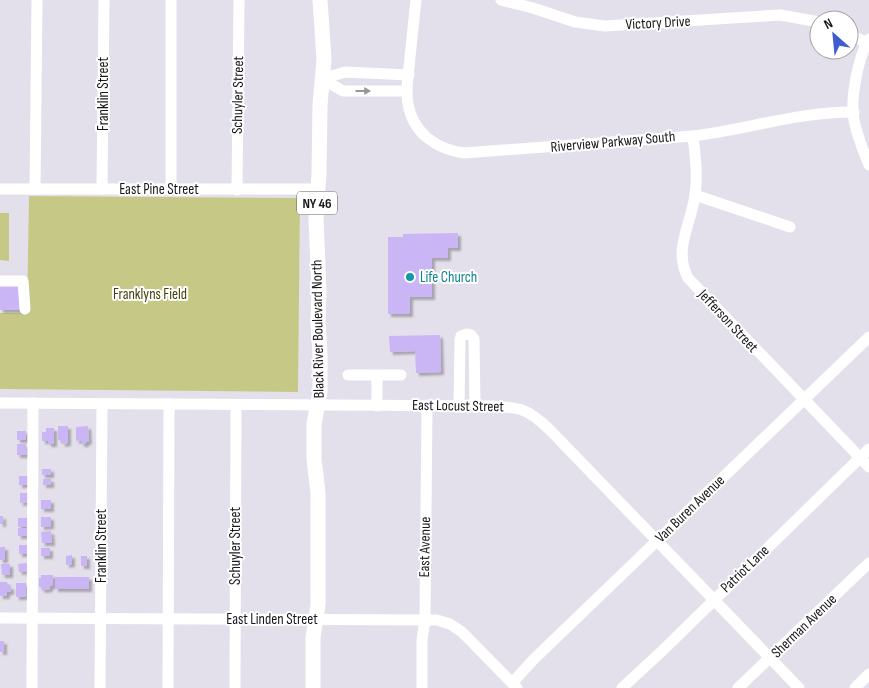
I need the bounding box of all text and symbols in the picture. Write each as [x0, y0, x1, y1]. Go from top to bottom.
north arrow [809, 10, 859, 60]
street label: Victory Drive [625, 12, 691, 34]
text: N [821, 15, 836, 33]
street label: Schuyler Street [228, 55, 248, 134]
street label: Franklin Street [94, 57, 113, 131]
one-way arrow [355, 87, 371, 95]
street label: Riverview Parkway South [550, 127, 676, 157]
street label: East Pine Street [119, 180, 199, 199]
road number: NY 46 [297, 192, 337, 214]
street label: Black River Boulevard North [307, 259, 329, 399]
place label: Life Church [420, 268, 477, 287]
marker: Life Church [404, 271, 416, 283]
park label: Franklyns Field [113, 285, 187, 304]
street label: Jefferson Street [693, 285, 762, 357]
street label: East Locust Street [412, 396, 505, 416]
street label: Van Buren Avenue [651, 471, 729, 547]
street label: Schuyler Street [226, 507, 245, 585]
street label: Franklin Street [92, 509, 111, 583]
street label: East Avenue [415, 516, 435, 578]
street label: Patriot Lane [717, 541, 773, 597]
street label: Sherman Avenue [767, 590, 841, 662]
street label: East Linden Street [226, 610, 318, 629]

